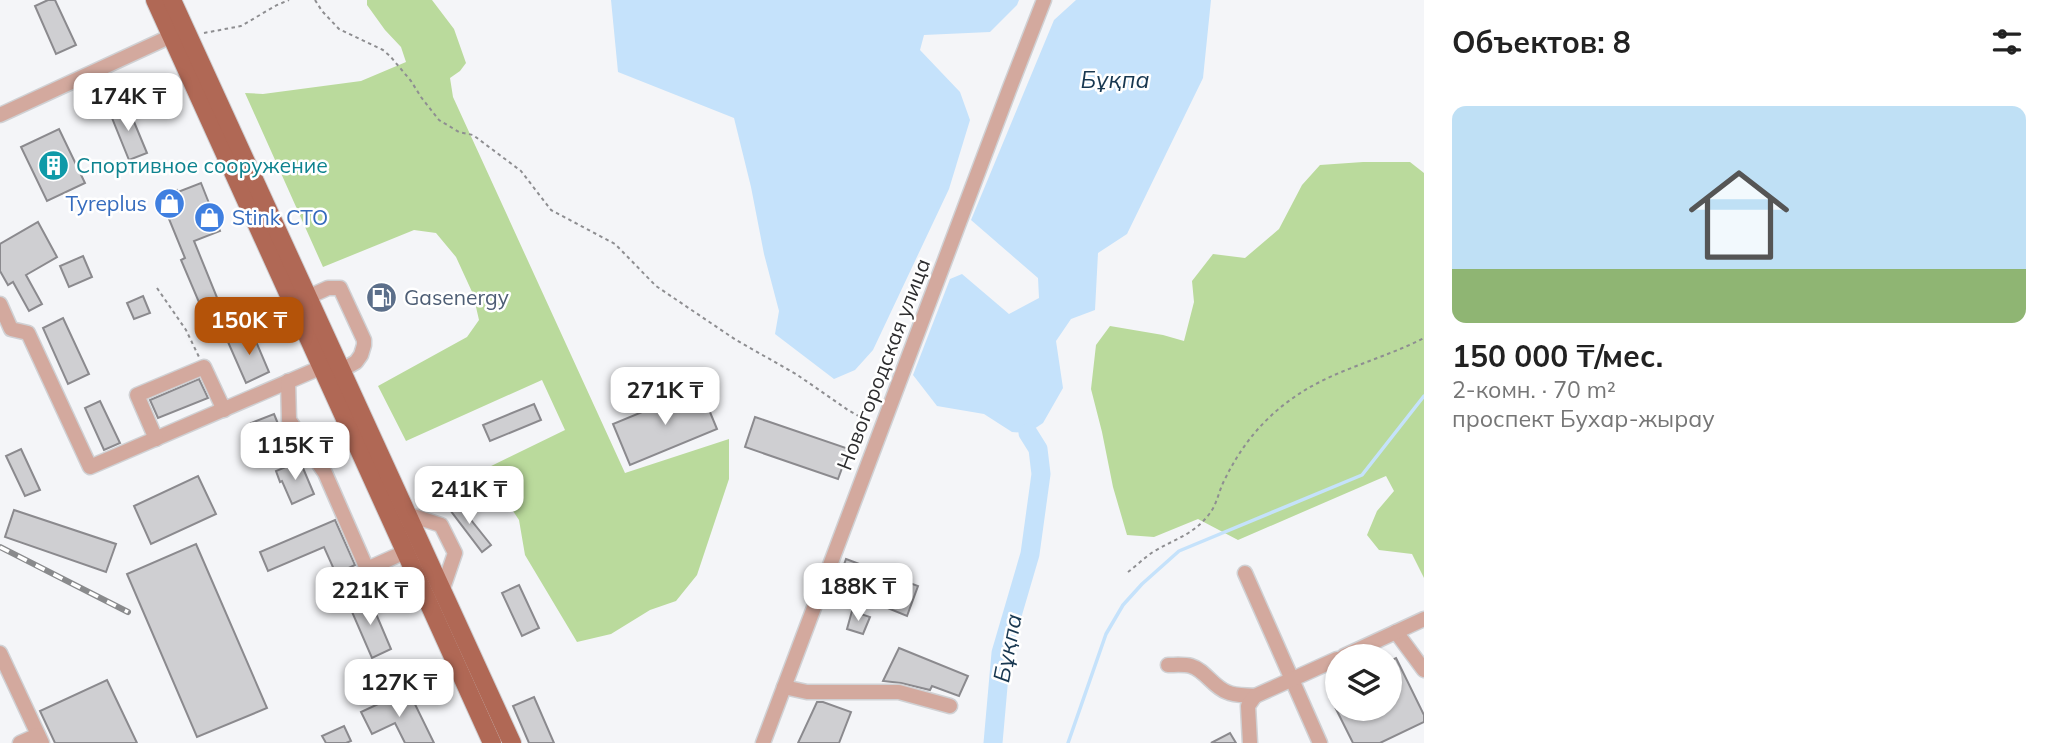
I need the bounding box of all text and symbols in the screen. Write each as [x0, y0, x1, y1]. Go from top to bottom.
text: Объектов: 8 [1452, 23, 1631, 61]
icon: filters [1988, 23, 2026, 61]
water label: Бұқпа [1081, 65, 1150, 94]
pin: 174K ₸ [71, 74, 185, 133]
text: 174K ₸ [90, 81, 166, 110]
building icon: Спортивное сооружение [36, 148, 70, 182]
place label: Спортивное сооружение [76, 152, 328, 178]
icon: home [1676, 152, 1802, 278]
shop icon: Tyreplus [153, 186, 187, 220]
place label: Tyreplus [66, 190, 147, 216]
shop icon: Stink СТО [192, 200, 226, 234]
place label: Stink СТО [232, 204, 328, 230]
street label: Новогородская улица [831, 255, 935, 473]
fuel station icon: Gasenergy [364, 280, 398, 314]
place label: Gasenergy [404, 284, 509, 310]
pin: 150K ₸ [192, 298, 306, 357]
text: 150K ₸ [211, 305, 287, 334]
text: 150 000 ₸/мес. [1452, 337, 1663, 375]
pin: 271K ₸ [608, 368, 722, 427]
text: 271K ₸ [627, 375, 703, 404]
text: 2-комн. · 70 m² [1452, 375, 1616, 404]
text: проспект Бухар-жырау [1452, 404, 1715, 433]
pin: 115K ₸ [238, 422, 352, 482]
text: 115K ₸ [257, 430, 333, 459]
pin: 241K ₸ [412, 466, 526, 526]
text: 241K ₸ [431, 474, 507, 503]
pin: 188K ₸ [801, 564, 915, 623]
pin: 221K ₸ [313, 568, 427, 627]
text: 188K ₸ [820, 571, 896, 600]
text: 221K ₸ [332, 575, 408, 604]
water label: Бұқпа [986, 611, 1028, 685]
map controls [1325, 644, 1402, 721]
button: layers [1325, 644, 1402, 721]
pin: 127K ₸ [342, 660, 456, 719]
text: 127K ₸ [361, 667, 437, 696]

